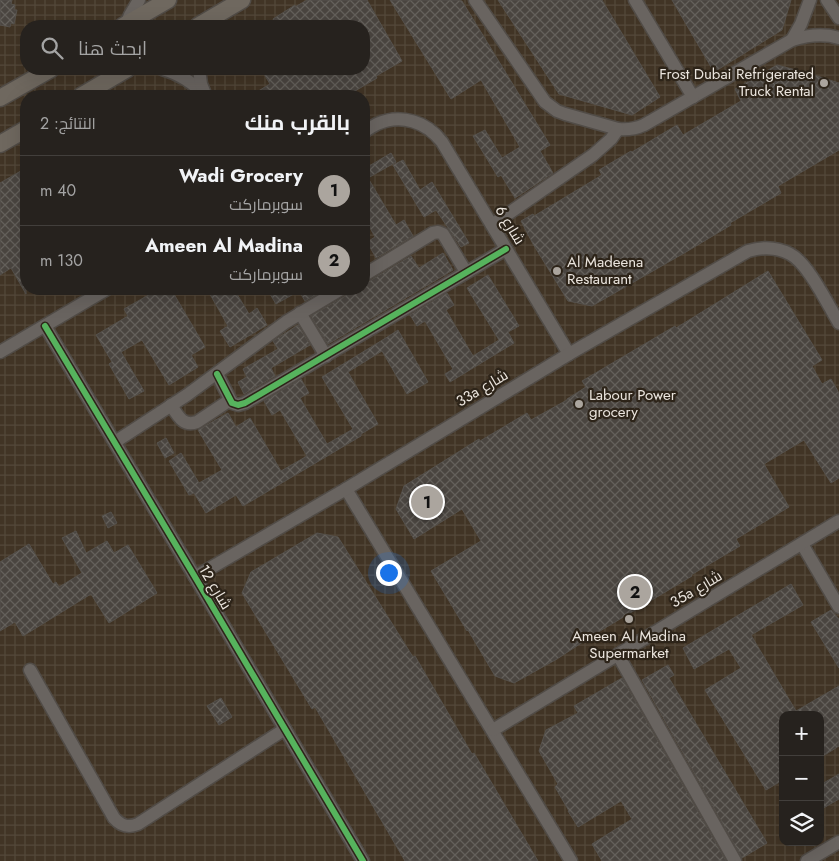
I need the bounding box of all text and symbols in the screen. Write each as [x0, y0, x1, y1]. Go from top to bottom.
search box [20, 20, 370, 75]
icon: search [38, 34, 66, 62]
text: ابحث هنا [78, 35, 147, 62]
place label: Frost Dubai Refrigerated Truck Rental [659, 63, 814, 102]
marker: Frost Dubai Refrigerated Truck Rental [818, 77, 830, 89]
text: بالقرب منك [245, 108, 350, 138]
text: النتائج: 2 [40, 112, 96, 135]
text: Wadi Grocery [179, 162, 303, 189]
text: 40 m [40, 179, 76, 202]
text: 1 [330, 179, 338, 202]
text: سوبرماركت [229, 193, 303, 216]
street label: شارع 6 [490, 201, 530, 249]
text: Ameen Al Madina [145, 232, 303, 259]
text: 130 m [40, 249, 83, 272]
text: 2 [329, 249, 339, 272]
place label: Al Madeena Restaurant [567, 251, 643, 290]
text: سوبرماركت [229, 263, 303, 286]
marker: Al Madeena Restaurant [551, 265, 563, 277]
street label: 33a شارع [452, 364, 512, 412]
place label: Labour Power grocery [589, 384, 677, 423]
marker: Labour Power grocery [573, 398, 585, 410]
pin: 1 [411, 483, 443, 521]
street label: شارع 12 [193, 560, 237, 614]
your location [376, 560, 402, 586]
street label: 35a شارع [666, 565, 726, 613]
pin: 2 [619, 573, 651, 611]
marker: Ameen Al Madina Supermarket [623, 613, 635, 625]
place label: Ameen Al Madina Supermarket [572, 625, 686, 664]
map controls [779, 711, 824, 846]
button: + [779, 711, 824, 756]
button: − [779, 756, 824, 801]
button: layers [779, 801, 824, 846]

